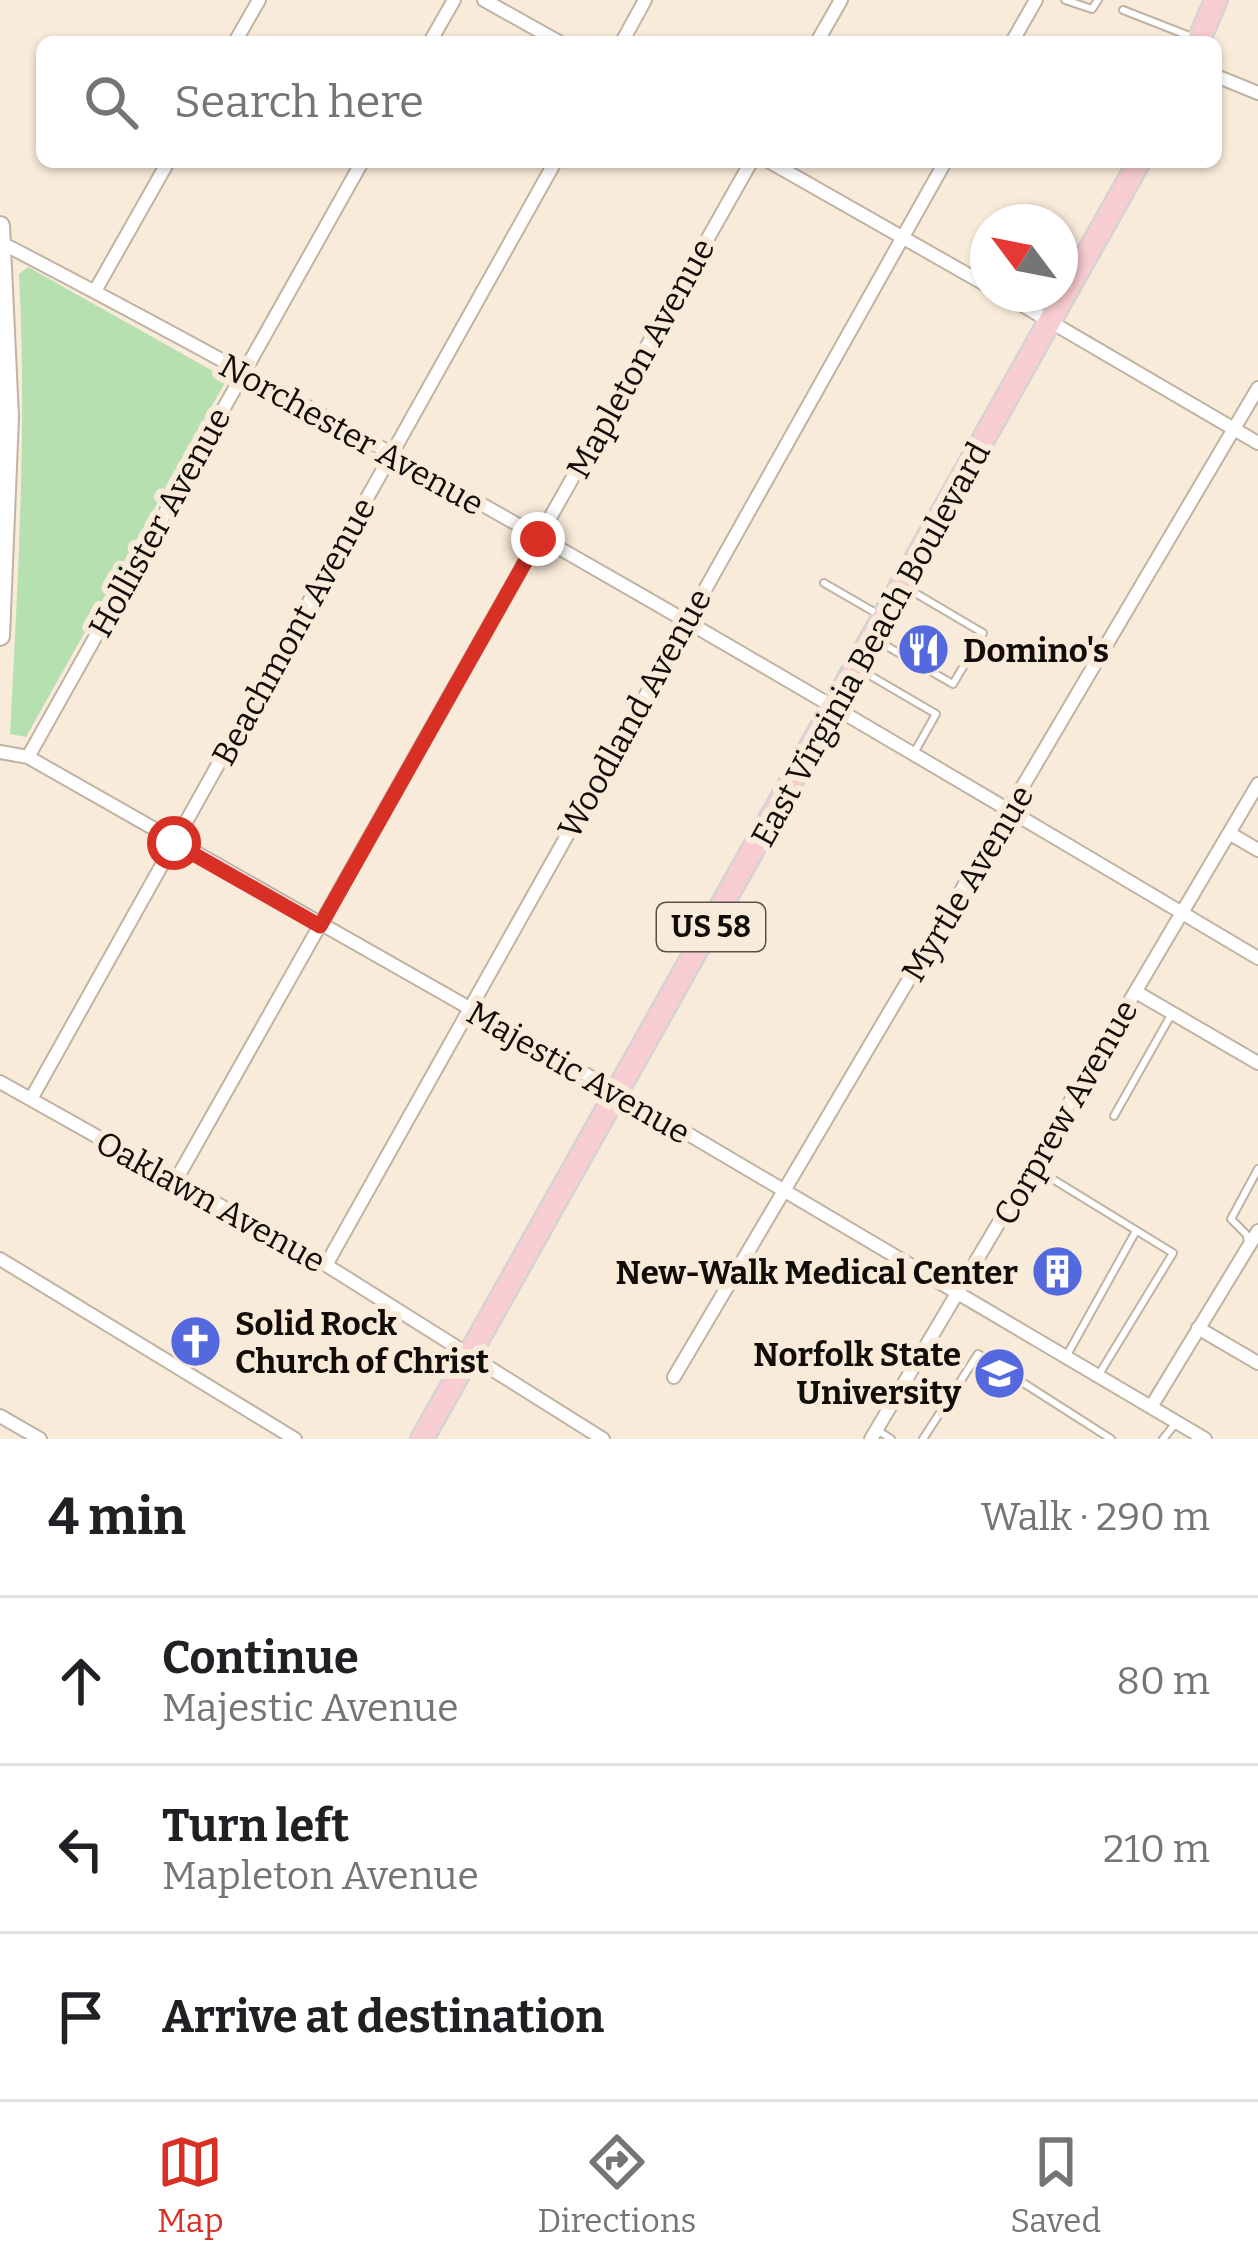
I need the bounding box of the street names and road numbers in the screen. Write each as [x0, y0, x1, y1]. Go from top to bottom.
street label: Mapleton Avenue [558, 232, 723, 485]
street label: Norchester Avenue [212, 346, 491, 524]
street label: Hollister Avenue [80, 401, 239, 644]
street label: East Virginia Beach Boulevard [743, 435, 999, 854]
street label: Beachmont Avenue [204, 491, 384, 772]
street label: Woodland Avenue [550, 582, 720, 845]
street label: Myrtle Avenue [894, 778, 1042, 989]
road number: US 58 [657, 903, 765, 951]
street label: Majestic Avenue [460, 993, 697, 1153]
street label: Corprew Avenue [985, 993, 1147, 1232]
street label: Oaklawn Avenue [89, 1122, 332, 1281]

